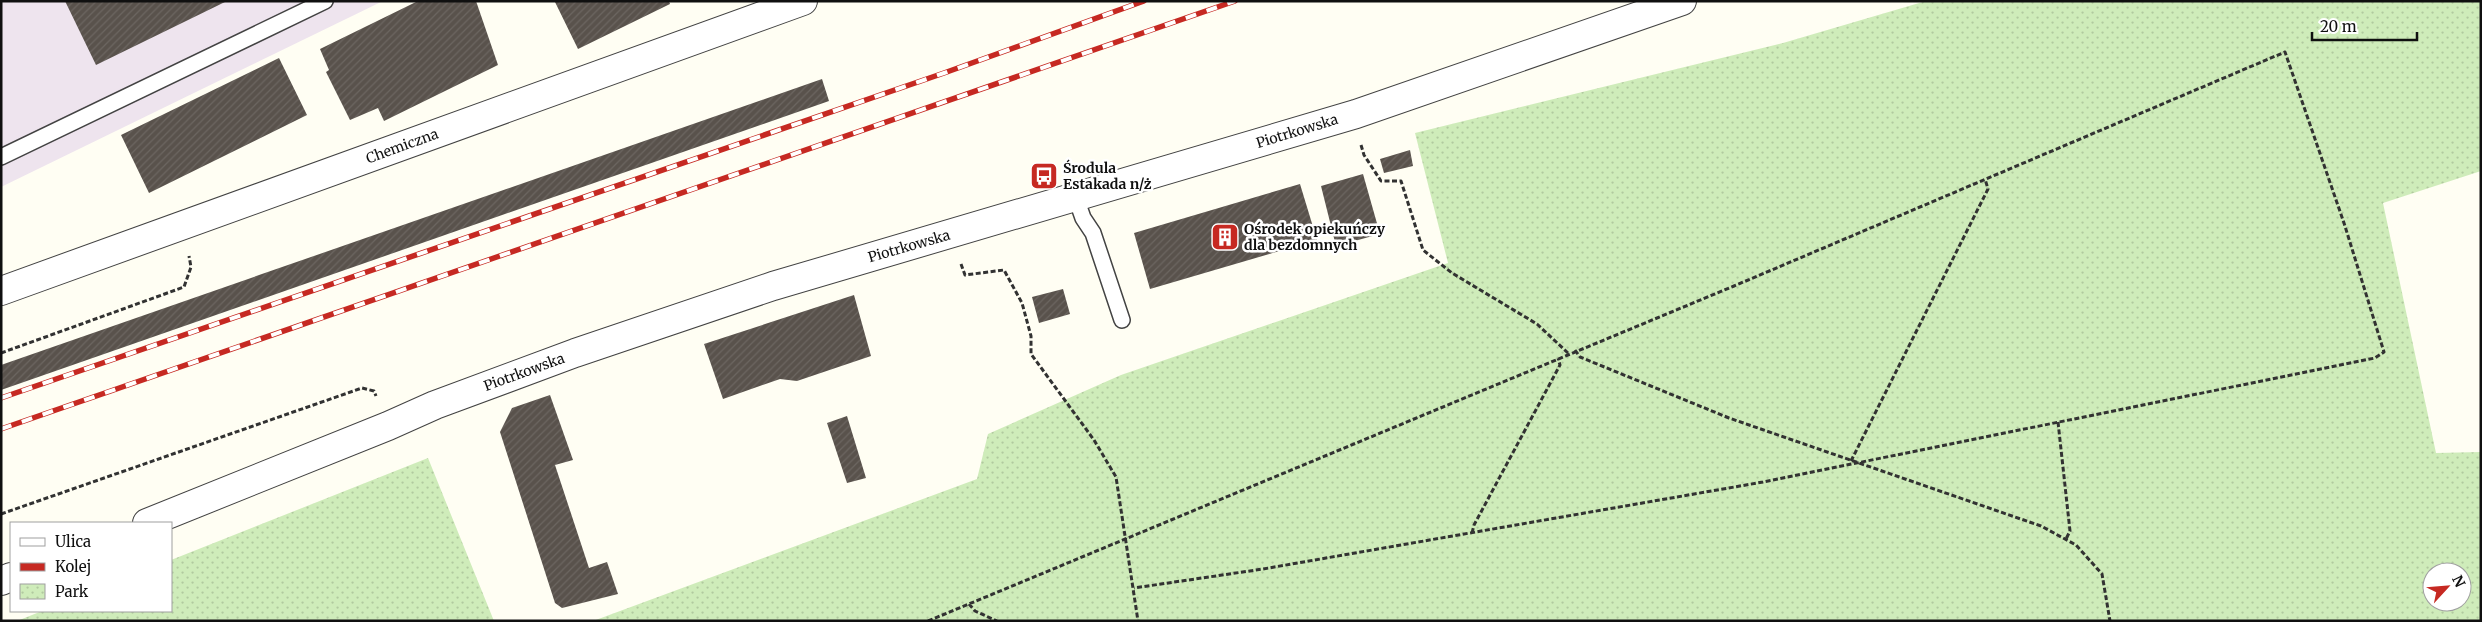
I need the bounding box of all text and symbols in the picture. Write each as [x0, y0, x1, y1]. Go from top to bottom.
scale bar [2312, 10, 2417, 42]
text: 20 m [2320, 17, 2357, 36]
street label: Piotrkowska [1254, 110, 1341, 152]
street label: Chemiczna [363, 124, 441, 167]
place label: Środula Estakada n/ż [1063, 159, 1152, 193]
bus stop icon: Środula Estakada n/ż [1029, 161, 1059, 191]
place label: Ośrodek opiekuńczy dla bezdomnych [1244, 220, 1386, 254]
building icon: Ośrodek opiekuńczy dla bezdomnych [1210, 222, 1240, 252]
street label: Piotrkowska [866, 226, 953, 266]
street label: Piotrkowska [481, 349, 567, 395]
legend [10, 522, 172, 612]
text: Ulica [55, 532, 91, 551]
text: Kolej [55, 557, 91, 576]
north arrow [2422, 562, 2472, 612]
text: N [2448, 572, 2469, 590]
text: Park [55, 582, 89, 601]

